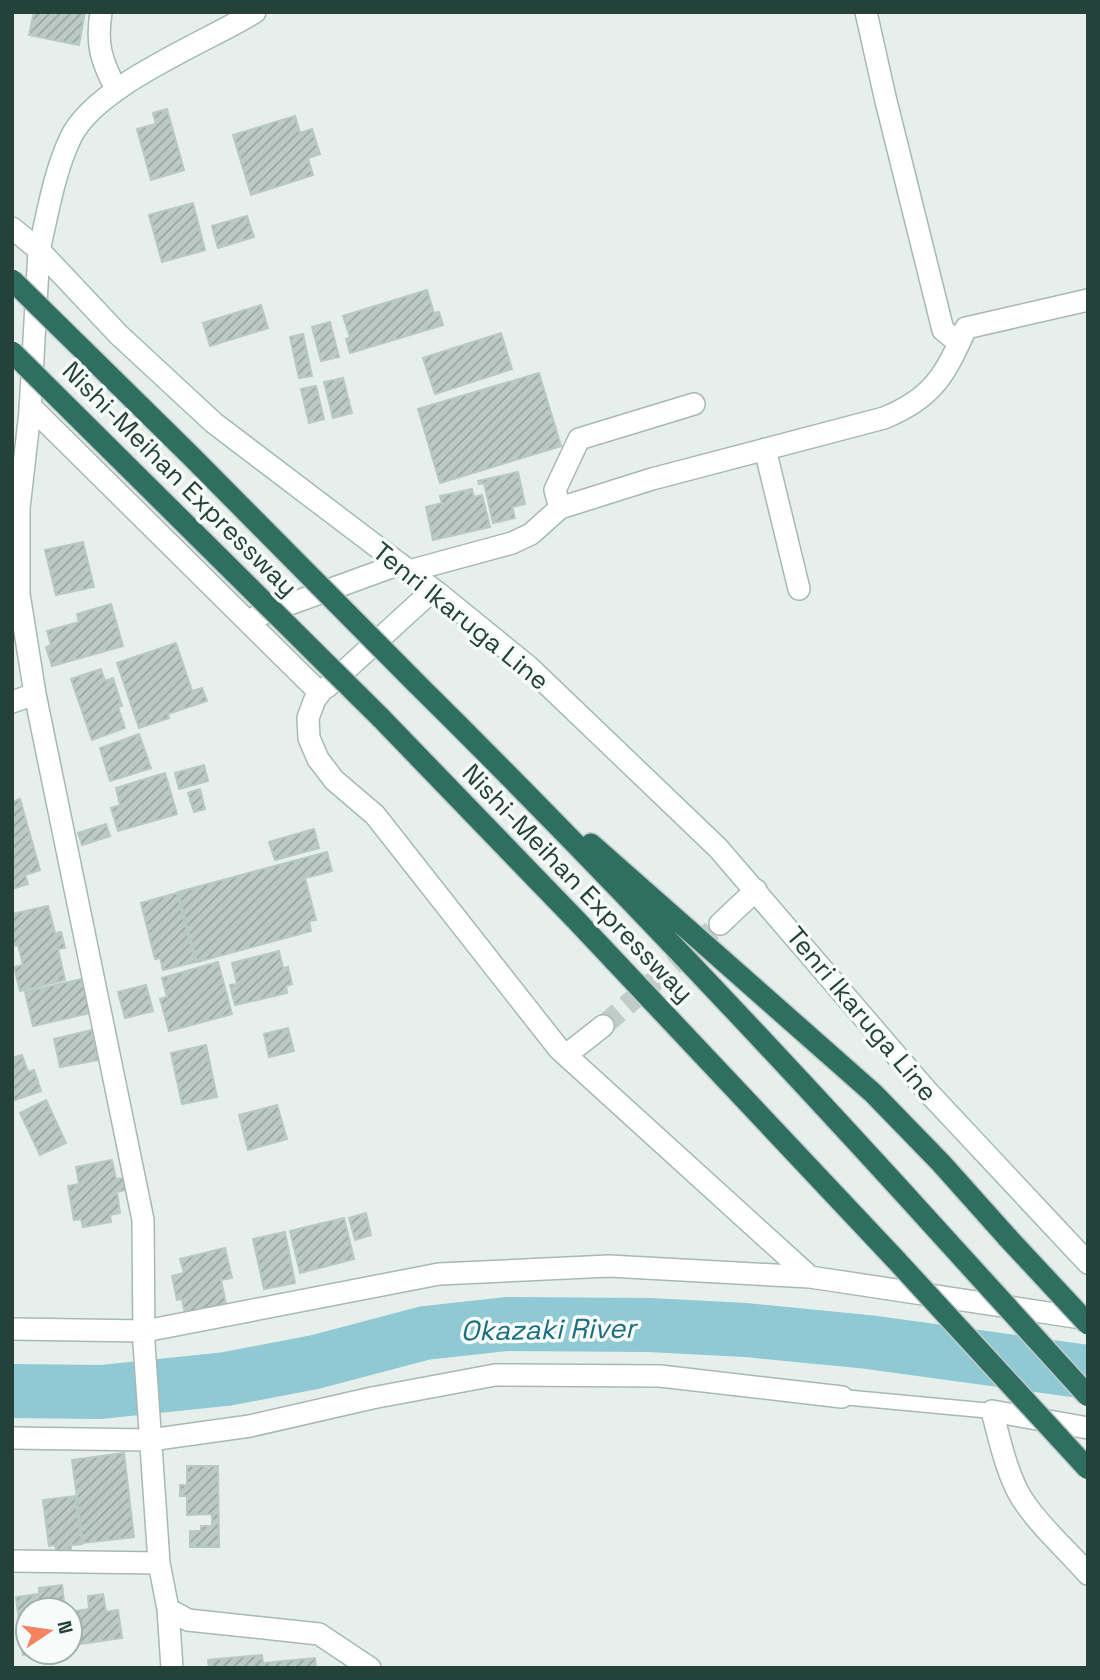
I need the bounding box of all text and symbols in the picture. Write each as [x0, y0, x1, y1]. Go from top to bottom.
street label: Nishi-Meihan Expressway [55, 354, 305, 604]
street label: Tenri Ikaruga Line [366, 534, 556, 698]
street label: Nishi-Meihan Expressway [455, 756, 701, 1010]
street label: Tenri Ikaruga Line [779, 920, 945, 1108]
water label: Okazaki River [460, 1309, 639, 1349]
north arrow [14, 1596, 84, 1666]
text: N [51, 1618, 79, 1636]

